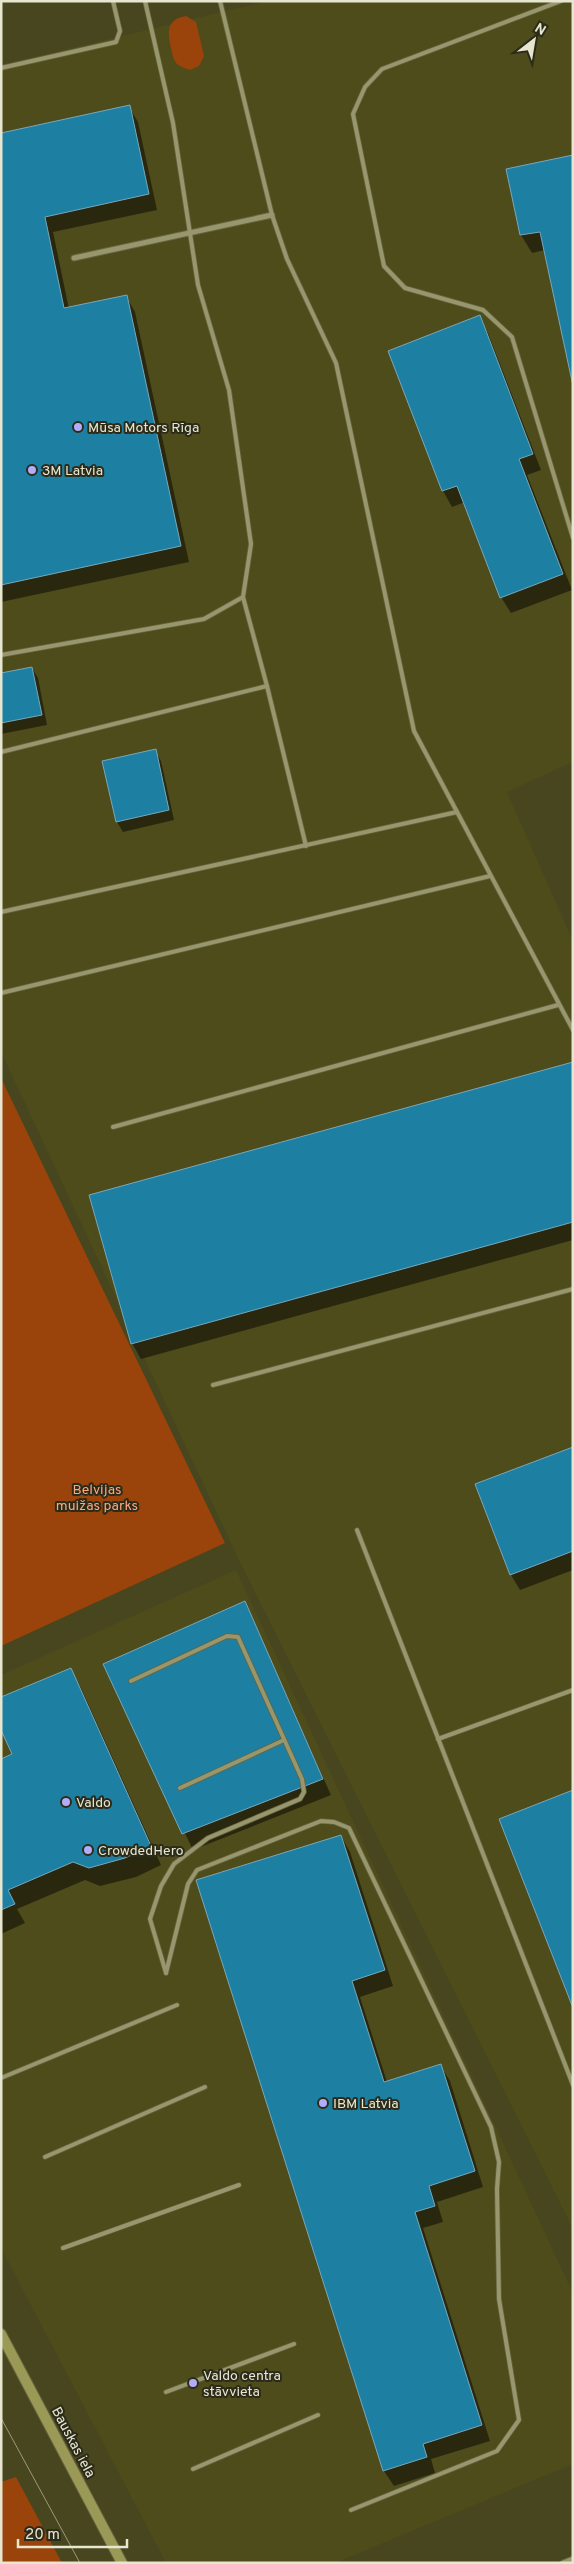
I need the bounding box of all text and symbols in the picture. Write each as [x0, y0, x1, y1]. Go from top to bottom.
north arrow [509, 15, 559, 65]
text: N [531, 20, 549, 40]
place label: Mūsa Motors Rīga [88, 420, 199, 437]
marker: Mūsa Motors Rīga [72, 421, 84, 433]
place label: 3M Latvia [42, 463, 103, 480]
marker: 3M Latvia [26, 464, 38, 476]
park label: Belvijas muižas parks [56, 1482, 138, 1515]
place label: Valdo [76, 1795, 111, 1812]
marker: Valdo [60, 1796, 72, 1808]
place label: CrowdedHero [98, 1843, 184, 1860]
marker: CrowdedHero [82, 1844, 94, 1856]
place label: IBM Latvia [333, 2096, 399, 2113]
marker: IBM Latvia [317, 2097, 329, 2109]
place label: Valdo centra stāvvieta [203, 2368, 281, 2401]
marker: Valdo centra stāvvieta [187, 2377, 199, 2389]
street label: Bauskas iela [47, 2404, 98, 2481]
scale bar [18, 2516, 126, 2548]
text: 20 m [25, 2526, 60, 2545]

